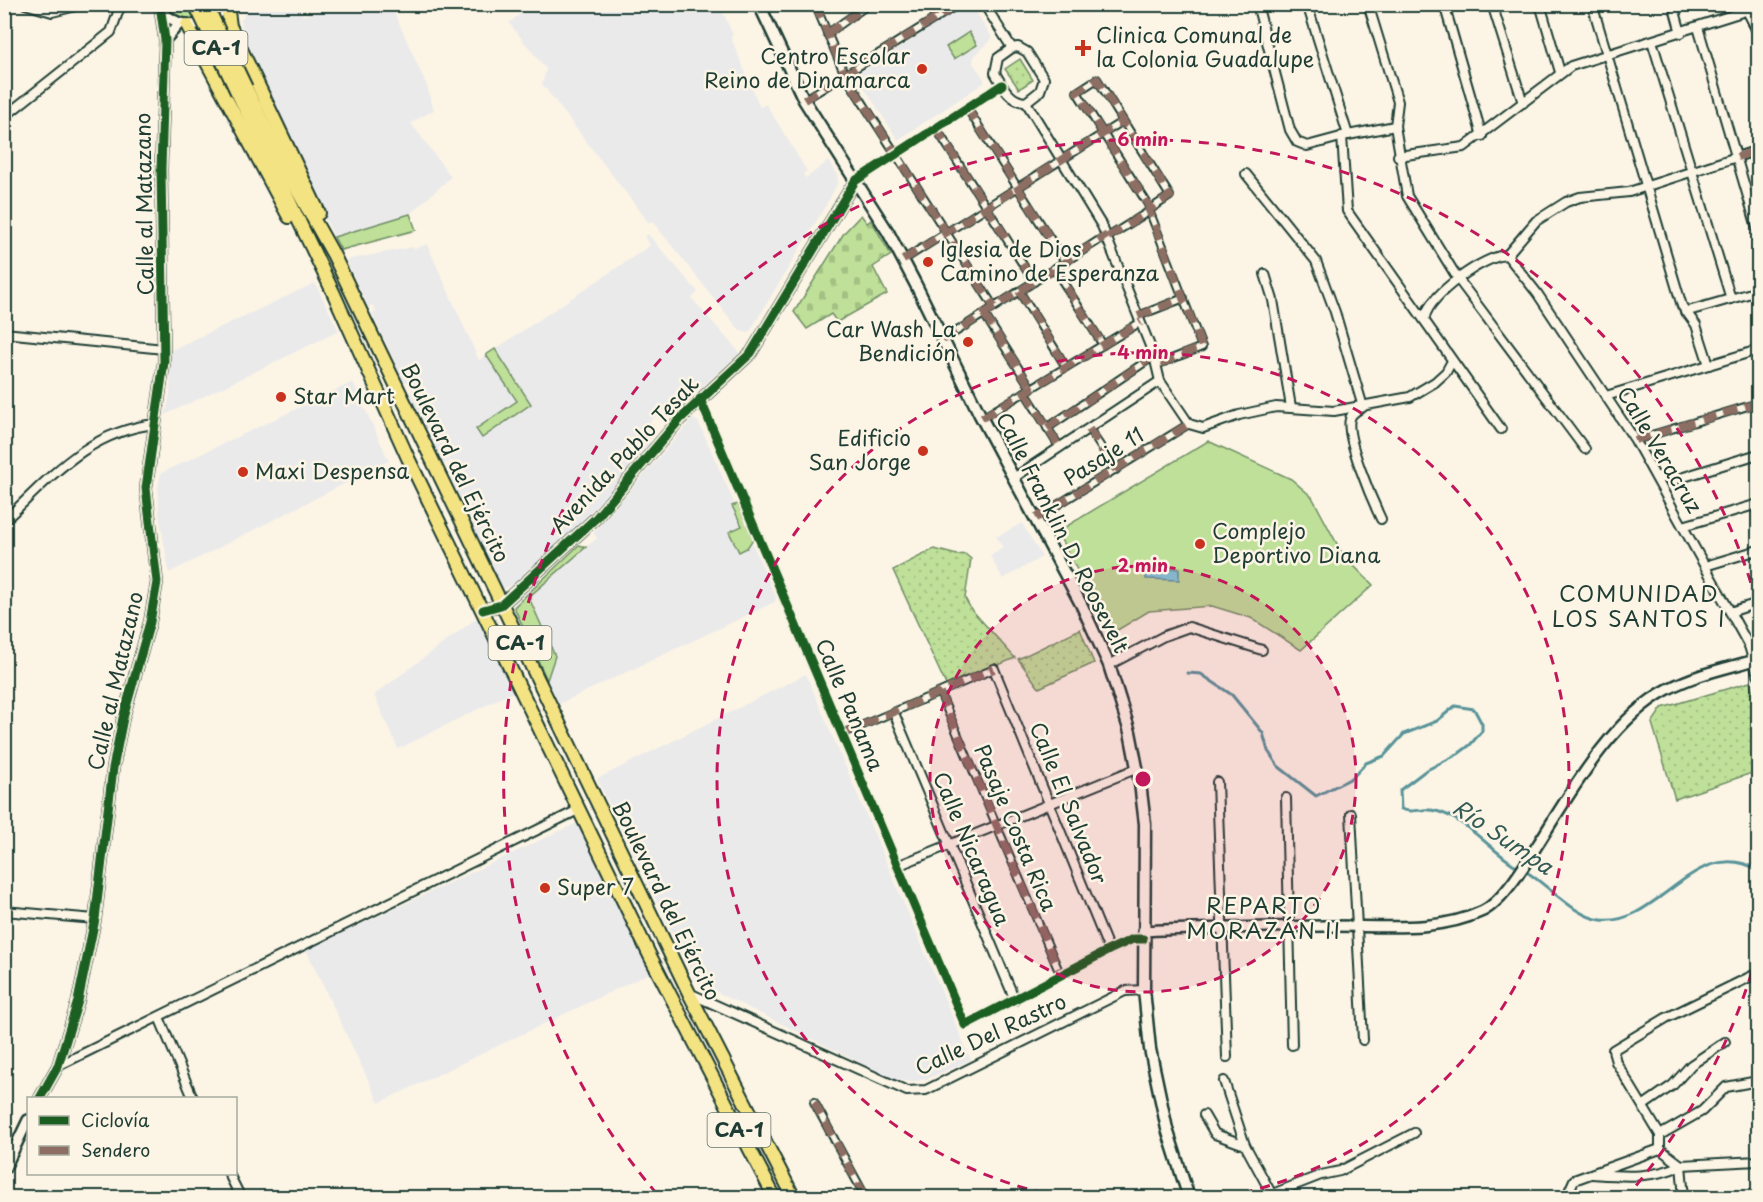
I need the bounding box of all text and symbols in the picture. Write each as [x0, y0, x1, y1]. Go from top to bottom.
place label: Clinica Comunal de la Colonia Guadalupe [1096, 18, 1314, 74]
road number: CA-1 [184, 31, 248, 65]
place label: Centro Escolar Reino de Dinamarca [704, 39, 910, 95]
marker: Clinica Comunal de la Colonia Guadalupe [1074, 39, 1092, 57]
marker: Centro Escolar Reino de Dinamarca [915, 62, 929, 76]
street label: Calle al Matazano [125, 112, 161, 296]
text: 6 min [1118, 125, 1168, 152]
place label: Iglesia de Dios Camino de Esperanza [940, 232, 1159, 288]
marker: Iglesia de Dios Camino de Esperanza [921, 255, 935, 269]
place label: Car Wash La Bendición [826, 312, 957, 368]
marker: Car Wash La Bendición [961, 335, 975, 349]
text: 4 min [1117, 338, 1169, 365]
street label: Boulevard del Ejército [395, 357, 519, 567]
street label: Avenida Pablo Tesak [542, 367, 705, 540]
place label: Star Mart [293, 379, 395, 411]
street label: Calle Veracruz [1610, 379, 1711, 519]
marker: Star Mart [274, 390, 288, 404]
street label: Calle Franklin D. Roosevelt [989, 406, 1139, 658]
street label: Pasaje 11 [1056, 418, 1149, 493]
place label: Edificio San Jorge [809, 421, 911, 477]
marker: Edificio San Jorge [916, 444, 930, 458]
place label: Maxi Despensa [255, 454, 409, 486]
marker: Maxi Despensa [236, 465, 250, 479]
place label: Complejo Deportivo Diana [1212, 514, 1381, 570]
marker: Complejo Deportivo Diana [1193, 537, 1207, 551]
text: 2 min [1118, 551, 1168, 578]
district label: COMUNIDAD LOS SANTOS I [1552, 576, 1726, 634]
street label: Calle al Matazano [78, 588, 150, 773]
road number: CA-1 [488, 626, 552, 660]
street label: Calle Panama [809, 633, 893, 776]
street label: Calle El Salvador [1023, 717, 1117, 888]
street label: Pasaje Costa Rica [967, 739, 1067, 916]
street label: Calle Nicaragua [926, 766, 1020, 930]
centre of rings [1133, 769, 1153, 789]
water label: Río Sumpa [1447, 790, 1561, 882]
street label: Boulevard del Ejército [606, 795, 730, 1005]
place label: Super 7 [557, 870, 634, 902]
marker: Super 7 [538, 881, 552, 895]
district label: REPARTO MORAZÁN II [1186, 888, 1342, 946]
street label: Calle Del Rastro [909, 984, 1071, 1082]
legend [27, 1097, 237, 1175]
text: Ciclovía [81, 1106, 150, 1133]
road number: CA-1 [708, 1113, 771, 1147]
text: Sendero [81, 1136, 150, 1163]

